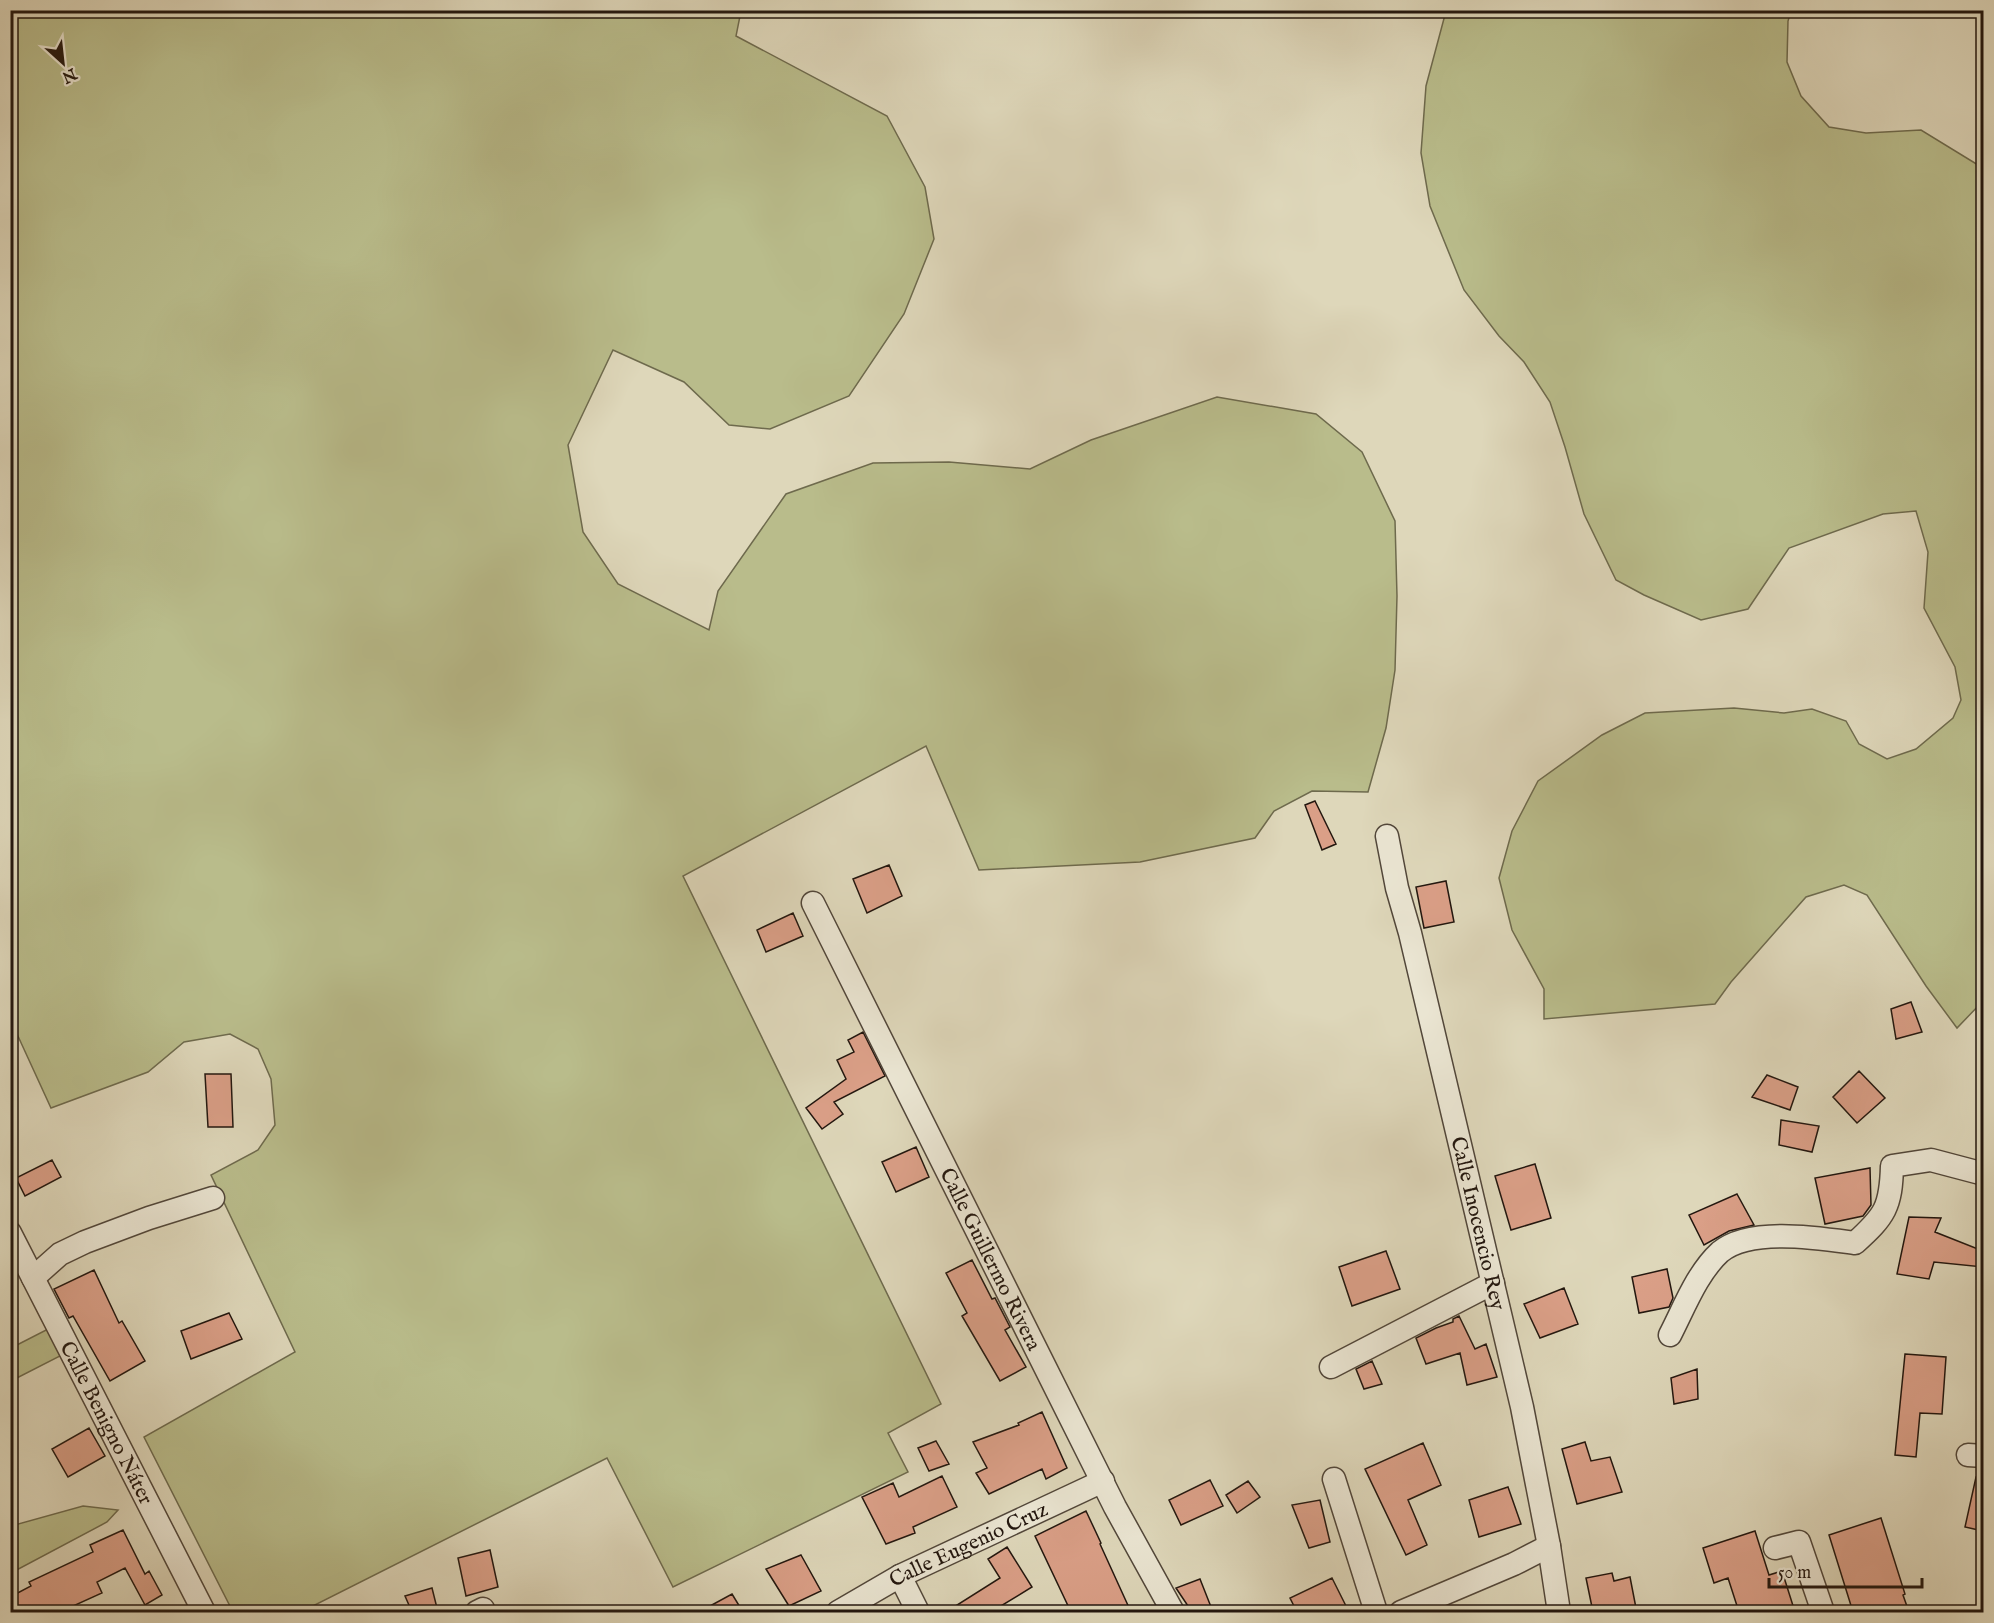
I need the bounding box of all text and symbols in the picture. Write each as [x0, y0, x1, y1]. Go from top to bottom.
north arrow [33, 33, 93, 93]
text: N [58, 62, 81, 87]
street label: Calle Inocencio Rey [1444, 1134, 1511, 1314]
street label: Calle Guillermo Rivera [933, 1164, 1047, 1356]
street label: Calle Benigno Náter [53, 1337, 159, 1510]
street label: Calle Eugenio Cruz [885, 1497, 1053, 1594]
scale bar [1769, 1551, 1922, 1589]
text: 50 m [1778, 1562, 1811, 1585]

